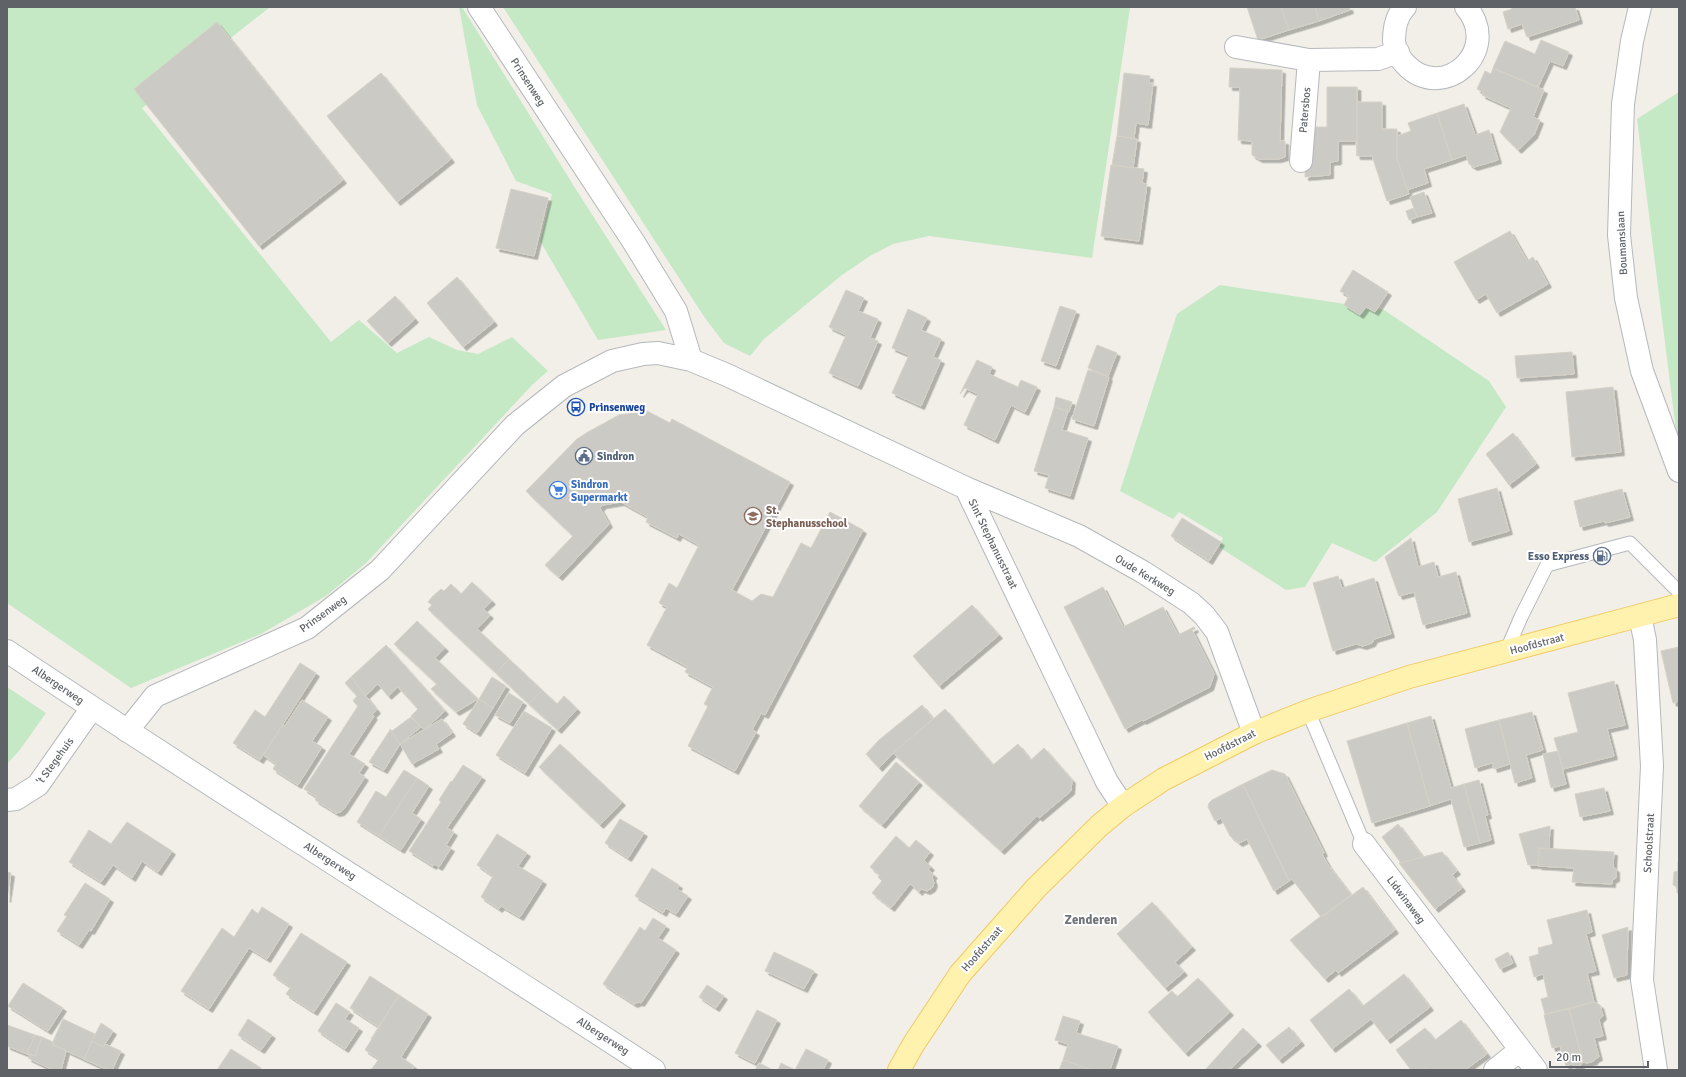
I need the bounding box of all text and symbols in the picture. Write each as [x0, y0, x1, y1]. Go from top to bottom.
street label: Prinsenweg [508, 56, 548, 109]
street label: Patersbos [1297, 86, 1313, 133]
street label: Boumanslaan [1614, 211, 1630, 275]
bus stop icon: Prinsenweg [566, 397, 586, 417]
place label: Prinsenweg [589, 401, 645, 414]
public building icon: Sindron [574, 446, 594, 466]
place label: Sindron [597, 450, 634, 463]
place label: Sindron Supermarkt [571, 478, 628, 504]
supermarket icon: Sindron Supermarkt [548, 480, 568, 500]
street label: Sint Stephanusstraat [966, 497, 1020, 591]
place label: St. Stephanusschool [766, 504, 848, 530]
school or university icon: St. Stephanusschool [743, 506, 763, 526]
fuel station icon: Esso Express [1592, 546, 1612, 566]
place label: Esso Express [1528, 550, 1589, 563]
street label: Oude Kerkweg [1113, 552, 1177, 598]
street label: Prinsenweg [297, 593, 349, 635]
street label: Hoofdstraat [1508, 630, 1566, 657]
street label: Albergerweg [30, 663, 87, 707]
street label: Hoofdstraat [1202, 726, 1258, 763]
street label: 't Stegehuis [34, 735, 77, 787]
street label: Schoolstraat [1641, 813, 1657, 873]
street label: Albergerweg [301, 839, 359, 883]
street label: Lidwinaweg [1384, 874, 1428, 926]
district label: Zenderen [1065, 912, 1117, 928]
street label: Hoofdstraat [959, 924, 1005, 974]
street label: Albergerweg [574, 1014, 632, 1058]
scale bar [1550, 1043, 1648, 1069]
text: 20 m [1556, 1050, 1581, 1065]

